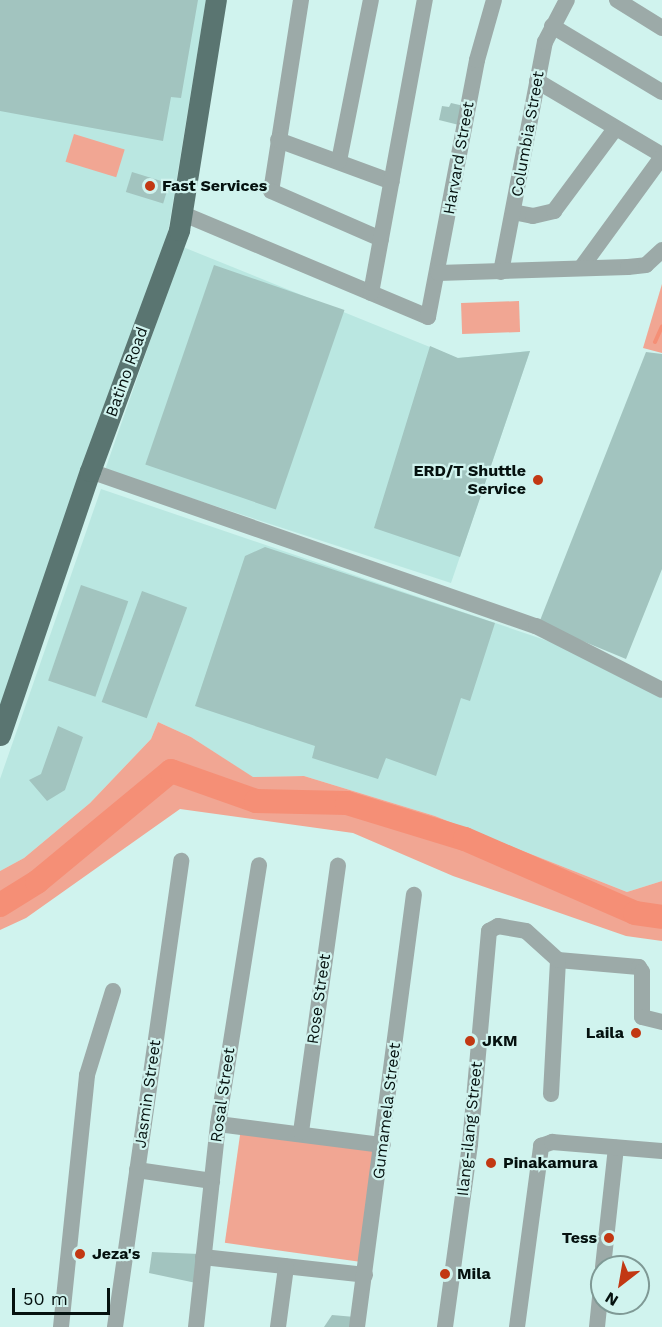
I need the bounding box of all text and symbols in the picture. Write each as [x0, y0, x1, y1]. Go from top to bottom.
street label: Columbia Street [507, 70, 549, 198]
street label: Harvard Street [440, 100, 478, 216]
place label: Fast Services [162, 176, 267, 196]
marker: Fast Services [143, 179, 157, 193]
street label: Batino Road [102, 324, 152, 420]
place label: ERD/T Shuttle Service [413, 461, 526, 499]
marker: ERD/T Shuttle Service [531, 473, 545, 487]
street label: Rose Street [303, 952, 335, 1046]
place label: Laila [586, 1023, 624, 1043]
marker: Laila [629, 1026, 643, 1040]
place label: JKM [482, 1031, 518, 1051]
marker: JKM [463, 1034, 477, 1048]
street label: Jasmin Street [131, 1039, 165, 1149]
street label: Gumamela Street [369, 1041, 405, 1181]
street label: Rosal Street [207, 1046, 239, 1144]
street label: Ilang-ilang Street [453, 1061, 487, 1197]
place label: Pinakamura [503, 1153, 598, 1173]
marker: Pinakamura [484, 1156, 498, 1170]
place label: Tess [562, 1228, 597, 1248]
marker: Tess [602, 1231, 616, 1245]
place label: Jeza's [92, 1244, 140, 1264]
marker: Jeza's [73, 1247, 87, 1261]
north arrow [590, 1255, 650, 1315]
place label: Mila [457, 1264, 491, 1284]
marker: Mila [438, 1267, 452, 1281]
scale bar [15, 1276, 112, 1314]
text: 50 m [23, 1288, 68, 1309]
text: N [602, 1288, 621, 1310]

